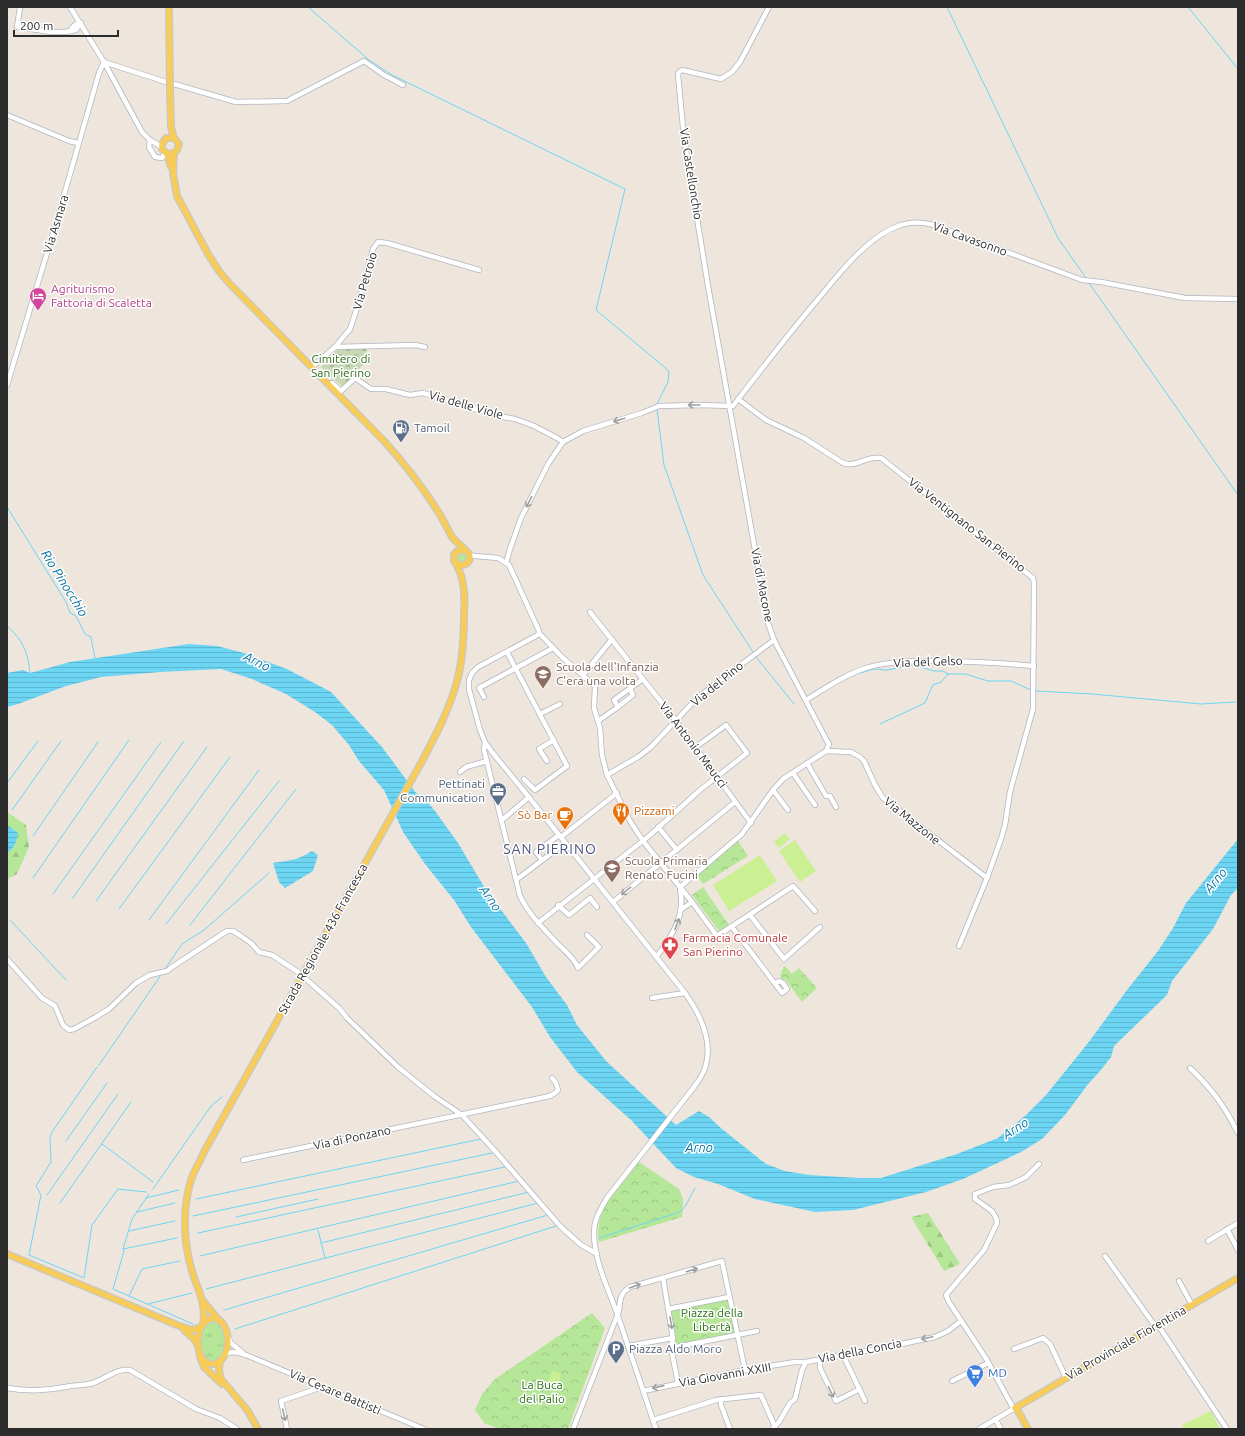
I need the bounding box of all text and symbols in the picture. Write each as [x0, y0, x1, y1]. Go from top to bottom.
scale bar [14, 12, 118, 38]
text: 200 m [20, 19, 53, 32]
street label: Via Castellonchio [678, 127, 705, 221]
street label: Via Asmara [41, 193, 71, 255]
street label: Via Cavasonno [931, 219, 1009, 258]
street label: Via Petroio [350, 250, 379, 311]
place label: Agriturismo Fattoria di Scaletta [51, 282, 152, 309]
hotel icon: Agriturismo Fattoria di Scaletta [28, 286, 48, 311]
park label: Cimitero di San Pierino [311, 352, 371, 379]
street label: Via delle Viole [427, 388, 505, 421]
one-way arrow [688, 401, 701, 409]
one-way arrow [613, 417, 626, 424]
fuel station icon: Tamoil [391, 418, 411, 443]
place label: Tamoil [414, 421, 450, 434]
street label: Via Ventignano San Pierino [906, 475, 1028, 574]
one-way arrow [525, 496, 532, 508]
water label: Rio Pinocchio [39, 547, 91, 619]
street label: Via di Macone [749, 547, 776, 623]
water label: Arno [241, 648, 272, 673]
street label: Via del Gelso [893, 654, 963, 669]
street label: Via del Pino [688, 659, 745, 709]
place label: Scuola dell'Infanzia C'era una volta [556, 660, 659, 687]
school or university icon: Scuola dell'Infanzia C'era una volta [533, 664, 553, 689]
street label: Via Antonio Meucci [657, 699, 730, 790]
place label: Pettinati Communication [400, 777, 485, 804]
office icon: Pettinati Communication [488, 781, 508, 806]
street label: Via Mazzone [882, 794, 943, 847]
restaurant icon: Pizzami [611, 801, 631, 826]
place label: Pizzami [634, 804, 675, 817]
cafe icon: Sò Bar [555, 805, 575, 830]
place label: Sò Bar [518, 808, 552, 821]
district label: SAN PIERINO [503, 841, 597, 857]
place label: Scuola Primaria Renato Fucini [625, 854, 708, 881]
school or university icon: Scuola Primaria Renato Fucini [602, 858, 622, 883]
street label: Strada Regionale 436 Francesca [276, 861, 369, 1016]
water label: Arno [1200, 865, 1229, 896]
water label: Arno [477, 882, 505, 913]
one-way arrow [620, 887, 631, 896]
one-way arrow [673, 919, 681, 931]
place label: Farmacia Comunale San Pierino [683, 931, 788, 958]
pharmacy icon: Farmacia Comunale San Pierino [660, 935, 680, 960]
water label: Arno [999, 1115, 1030, 1142]
street label: Via di Ponzano [312, 1123, 392, 1152]
water label: Arno [684, 1140, 713, 1154]
one-way arrow [685, 1265, 698, 1273]
one-way arrow [628, 1282, 641, 1289]
street label: Via Provinciale Fiorentina [1063, 1303, 1188, 1382]
park label: Piazza della Libertà [681, 1306, 743, 1333]
one-way arrow [667, 1316, 675, 1329]
one-way arrow [921, 1335, 934, 1343]
street label: Via della Concia [817, 1336, 903, 1365]
parking icon: Piazza Aldo Moro [606, 1339, 626, 1364]
place label: Piazza Aldo Moro [629, 1342, 722, 1355]
street label: Via Giovanni XXIII [678, 1360, 772, 1389]
supermarket icon: MD [965, 1363, 985, 1388]
street label: Via Cesare Battisti [288, 1366, 383, 1417]
place label: MD [988, 1366, 1007, 1379]
park label: La Buca del Palio [519, 1378, 565, 1405]
one-way arrow [652, 1384, 665, 1392]
one-way arrow [828, 1386, 835, 1398]
one-way arrow [281, 1408, 289, 1421]

